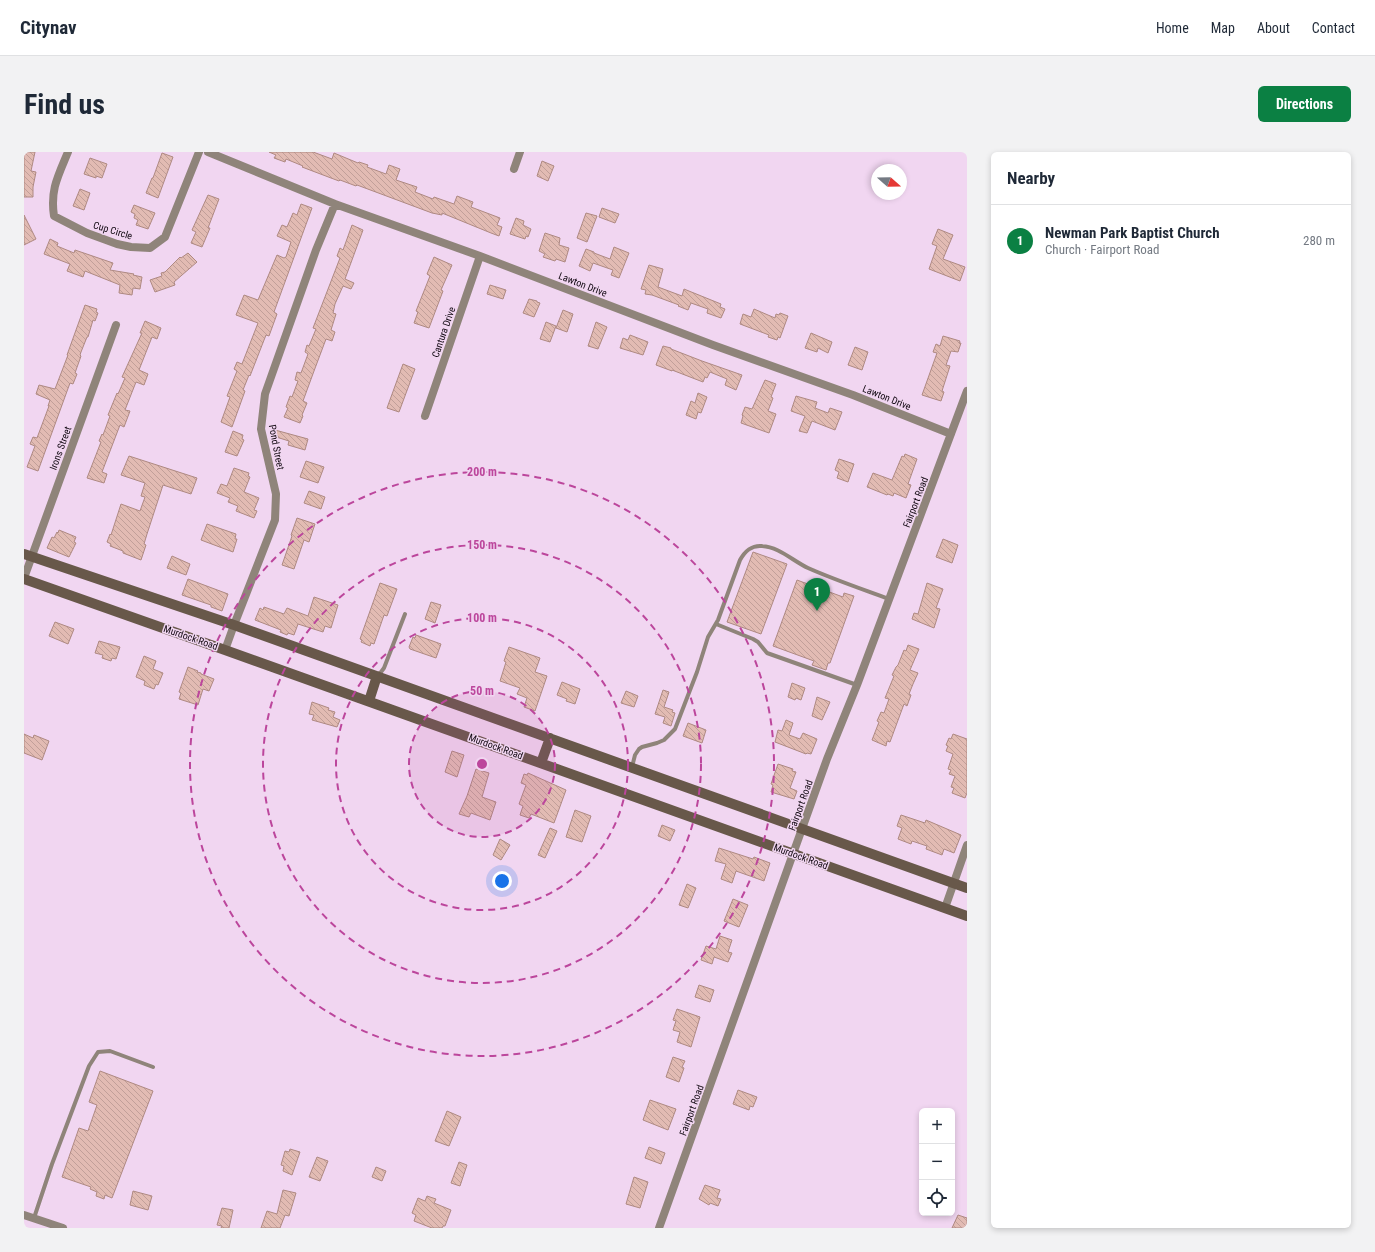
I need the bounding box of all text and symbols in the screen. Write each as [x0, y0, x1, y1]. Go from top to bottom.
text: Citynav [20, 16, 77, 39]
text: Home [1156, 20, 1189, 36]
text: Map [1211, 20, 1235, 36]
text: About [1257, 20, 1290, 36]
text: Contact [1312, 20, 1355, 36]
button: Directions [1258, 86, 1351, 122]
text: Find us [24, 88, 105, 121]
north arrow [871, 164, 907, 200]
text: Nearby [1007, 168, 1055, 188]
street label: Cup Circle [92, 219, 134, 242]
text: Newman Park Baptist Church [1045, 224, 1220, 242]
text: 1 [1017, 233, 1023, 248]
text: 280 m [1303, 233, 1335, 248]
text: Church · Fairport Road [1045, 242, 1160, 257]
street label: Lawton Drive [557, 270, 609, 299]
street label: Cantura Drive [430, 305, 457, 359]
street label: Lawton Drive [861, 383, 913, 412]
street label: Pond Street [267, 423, 286, 471]
street label: Irons Street [48, 425, 73, 471]
text: 200 m [467, 465, 497, 479]
street label: Fairport Road [901, 475, 930, 529]
text: 150 m [467, 538, 497, 552]
pin: 1 [804, 578, 830, 611]
text: 100 m [467, 611, 497, 625]
street label: Murdock Road [162, 623, 220, 652]
text: 50 m [470, 684, 494, 698]
street label: Murdock Road [467, 732, 524, 761]
centre of rings [475, 757, 489, 771]
street label: Fairport Road [786, 778, 815, 832]
street label: Murdock Road [772, 842, 829, 871]
your location [492, 871, 512, 891]
street label: Fairport Road [677, 1083, 706, 1137]
map controls [919, 1108, 955, 1216]
button: + [919, 1108, 955, 1144]
button: − [919, 1144, 955, 1180]
button: locate [919, 1180, 955, 1216]

